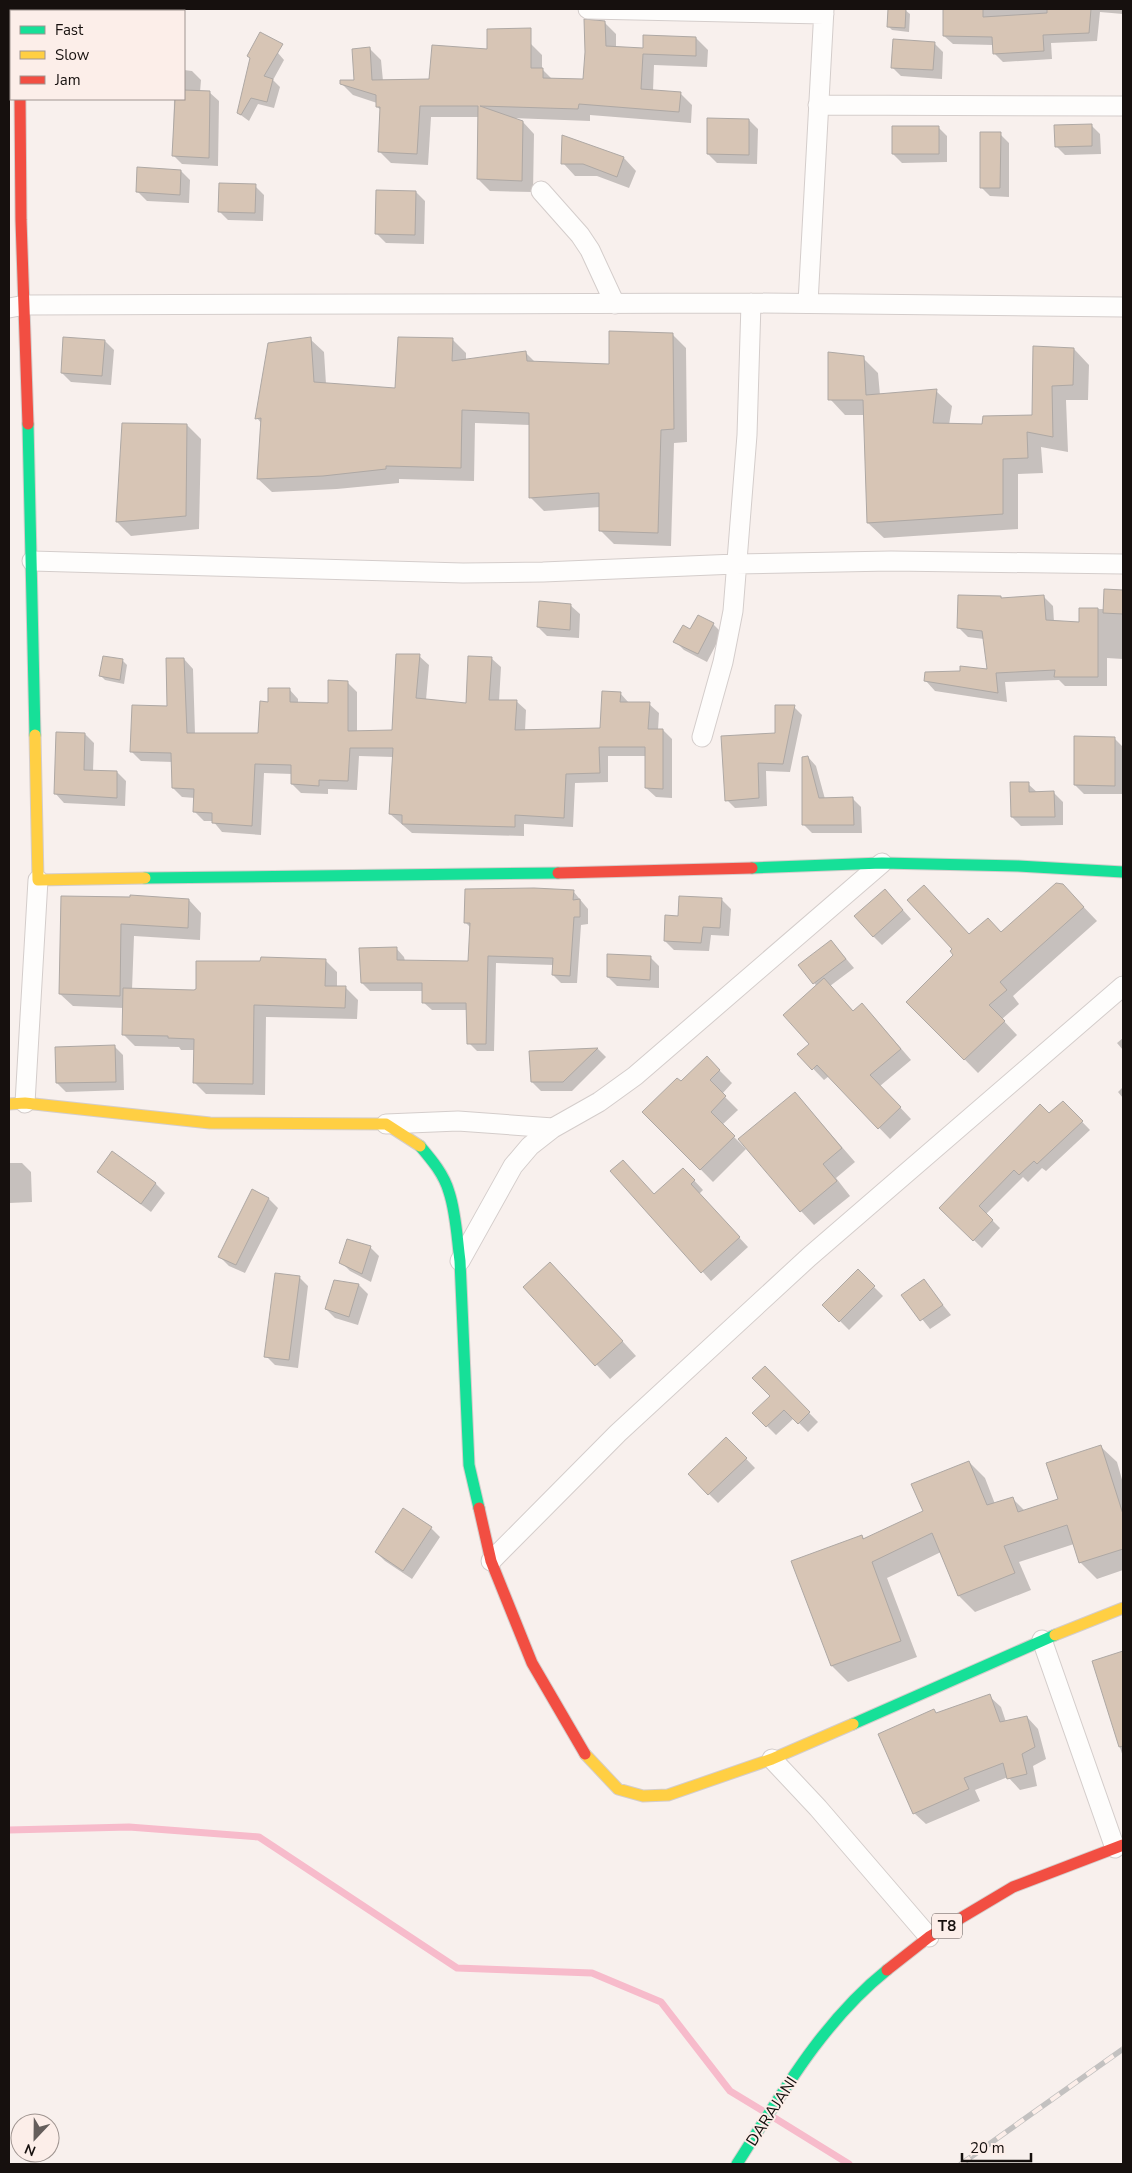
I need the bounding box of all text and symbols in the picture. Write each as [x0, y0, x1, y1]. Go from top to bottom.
legend [10, 10, 185, 100]
text: Fast [55, 20, 84, 40]
text: Slow [55, 45, 90, 65]
text: Jam [54, 70, 81, 90]
road number: T8 [932, 1914, 962, 1938]
street label: DARAJANI [741, 2073, 802, 2151]
north arrow [10, 2113, 60, 2163]
scale bar [962, 2130, 1031, 2162]
text: 20 m [970, 2138, 1005, 2158]
text: N [22, 2139, 39, 2160]

